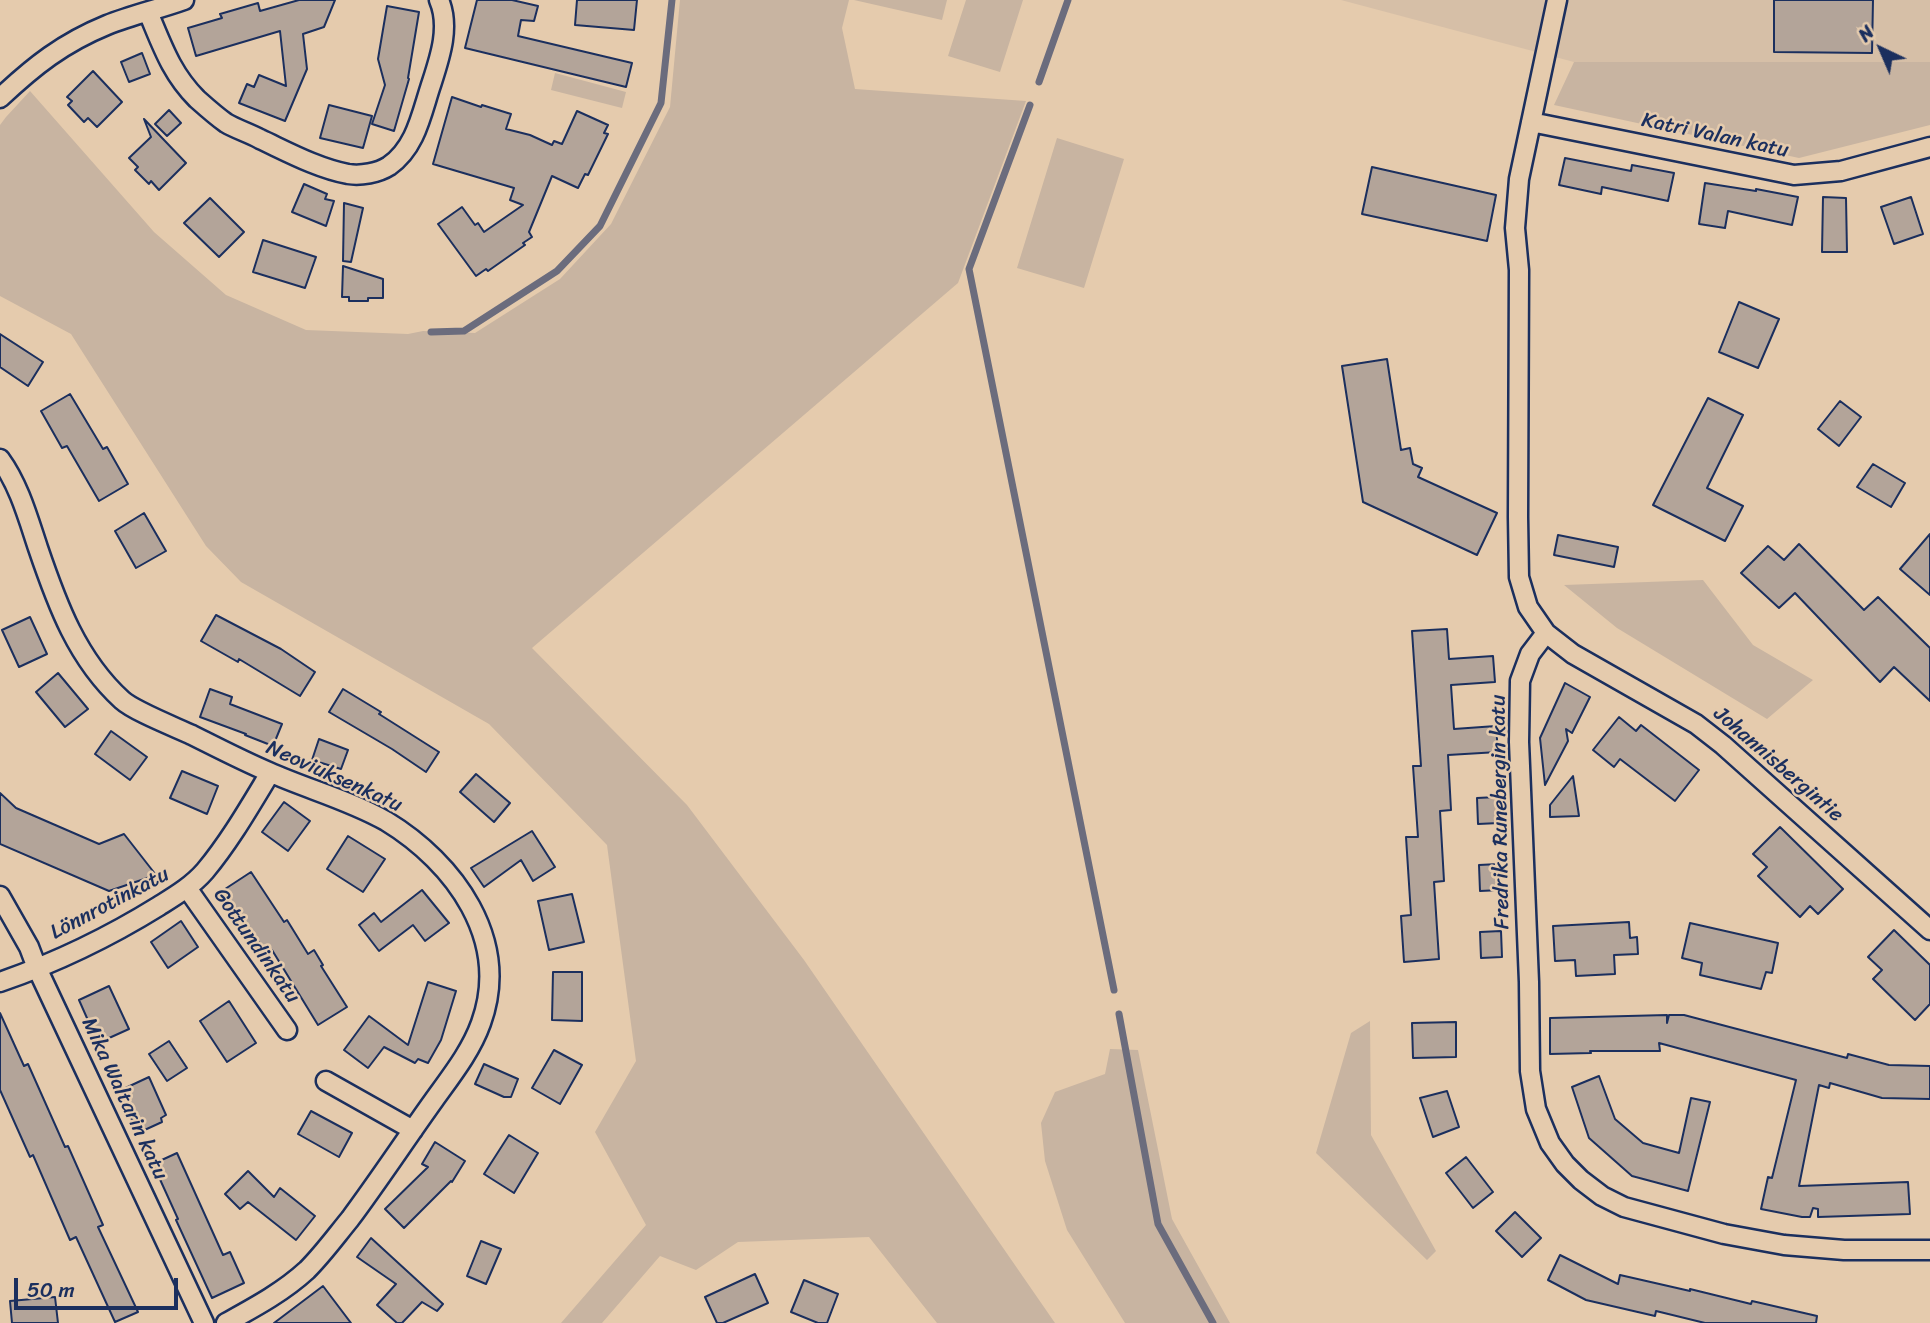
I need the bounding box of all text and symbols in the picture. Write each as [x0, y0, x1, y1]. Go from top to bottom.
north arrow [1846, 14, 1916, 84]
text: N [1850, 17, 1882, 50]
street label: Katri Valan katu [1639, 108, 1791, 164]
street label: Fredrika Runebergin katu [1486, 694, 1516, 930]
street label: Johannisbergintie [1708, 702, 1848, 828]
street label: Neoviuksenkatu [262, 736, 406, 818]
street label: Lönnrotinkatu [46, 862, 174, 946]
street label: Gottundinkatu [207, 884, 305, 1008]
street label: Mika Waltarin katu [75, 1014, 173, 1184]
scale bar [18, 1264, 182, 1308]
text: 50 m [27, 1271, 75, 1309]

